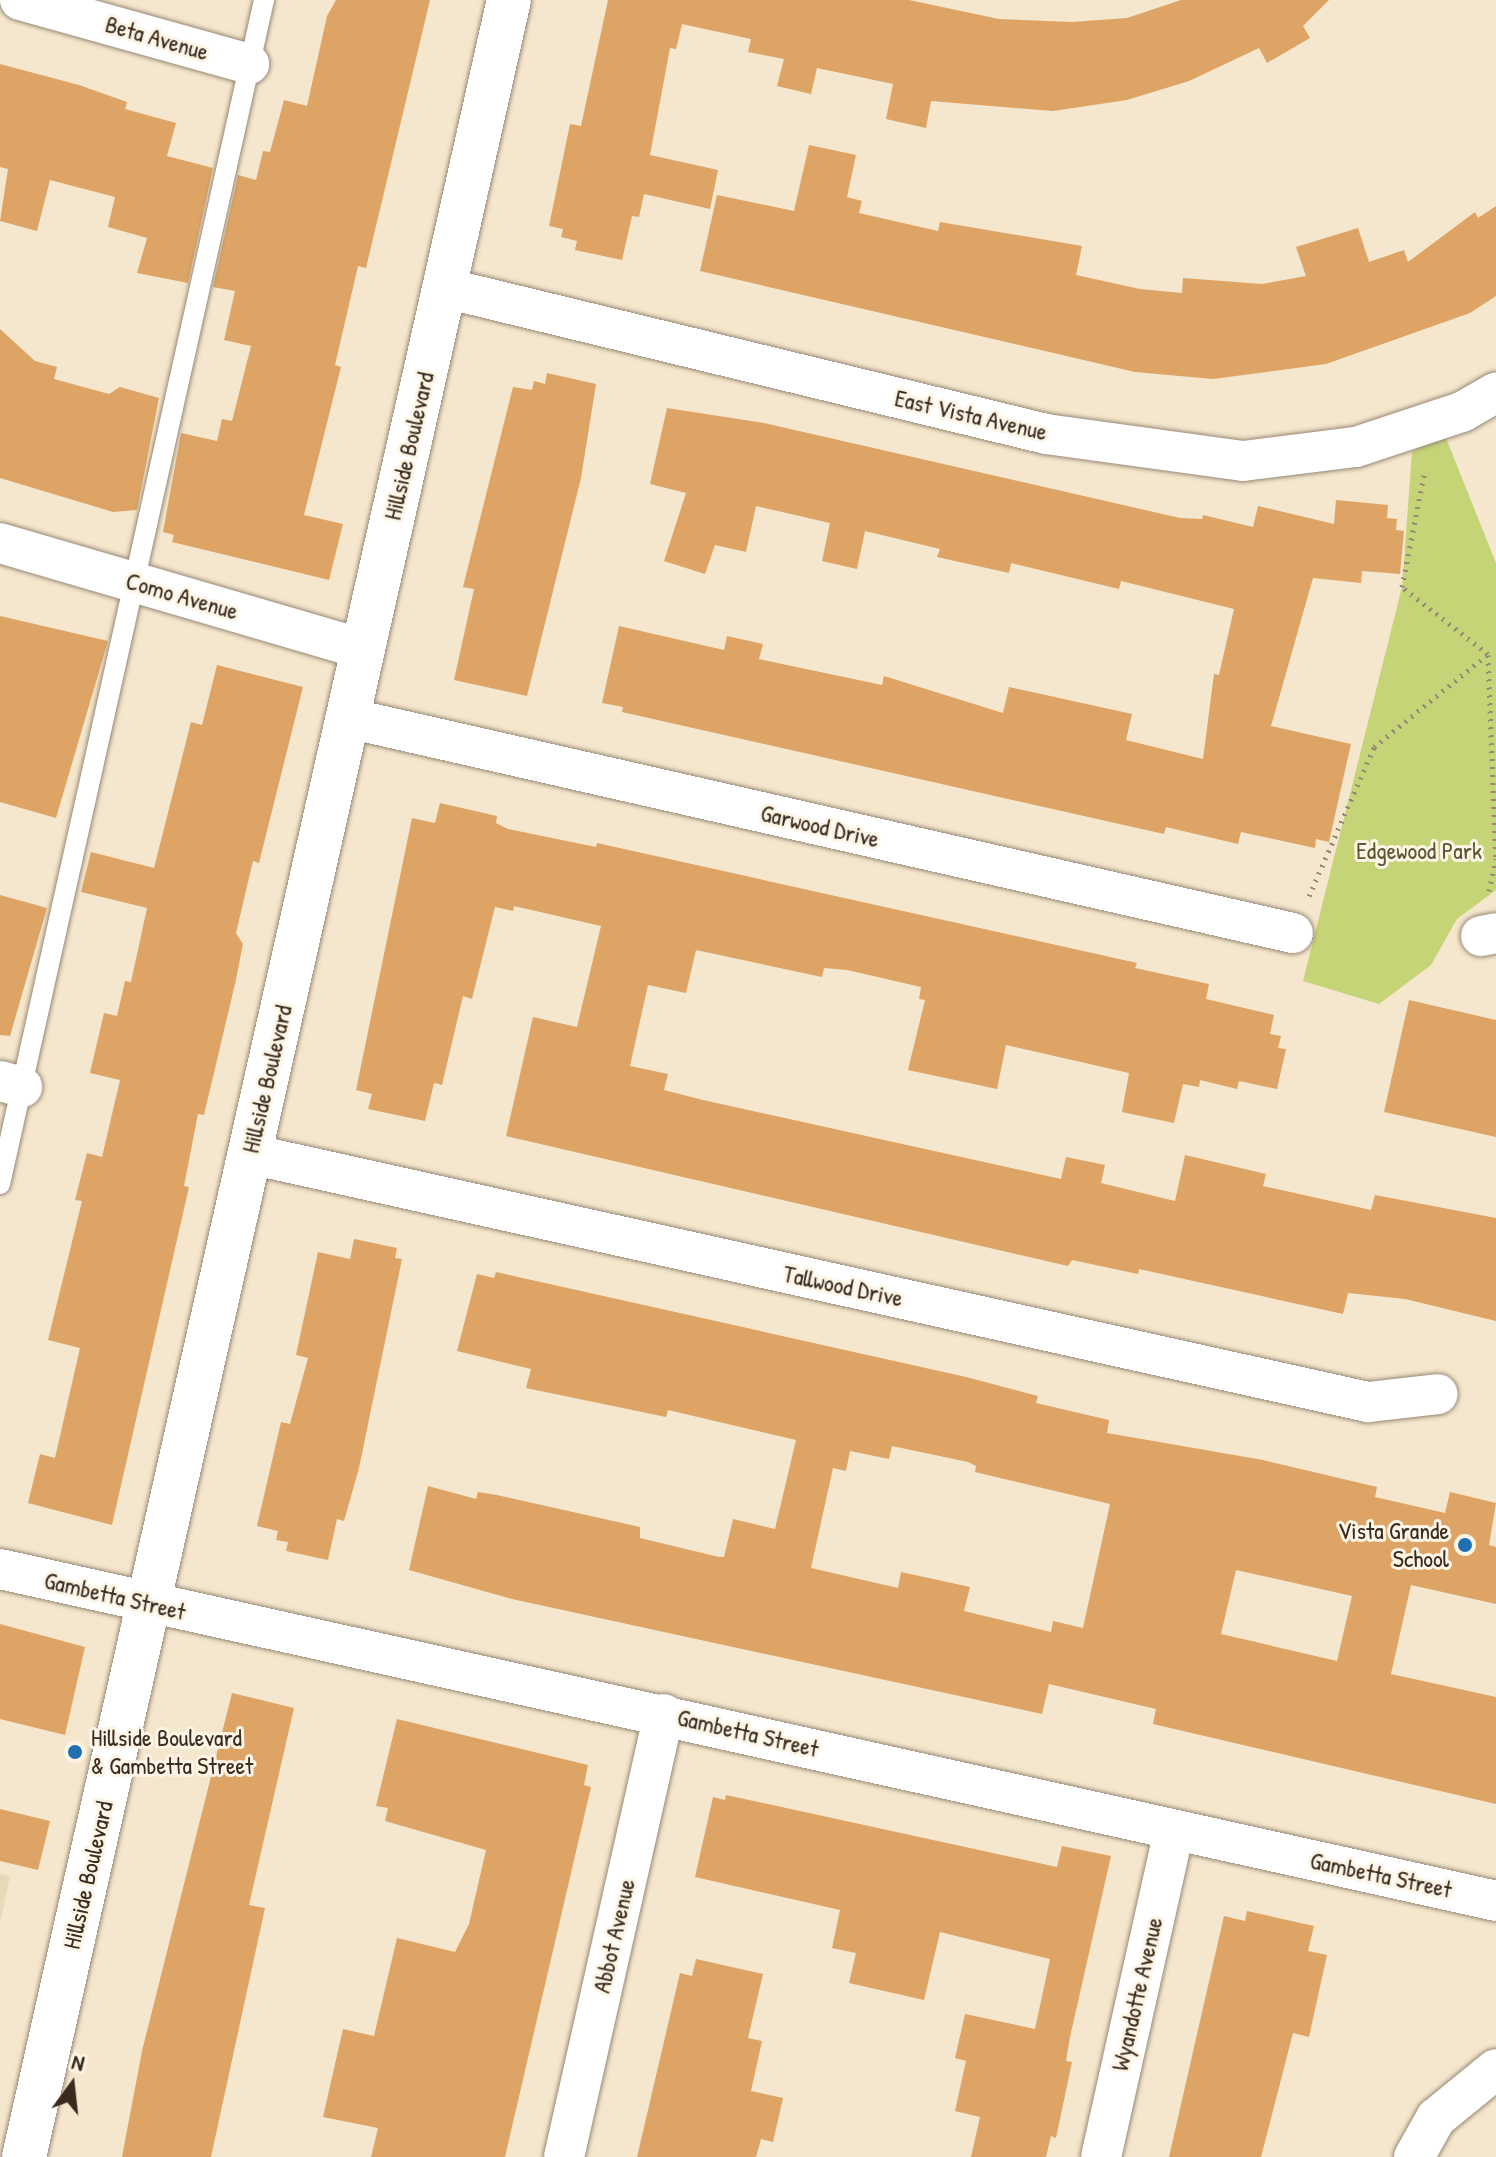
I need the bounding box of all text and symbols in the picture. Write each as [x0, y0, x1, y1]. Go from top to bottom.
street label: Beta Avenue [102, 10, 212, 66]
street label: Hillside Boulevard [378, 369, 440, 523]
street label: East Vista Avenue [892, 384, 1050, 446]
street label: Como Avenue [123, 566, 241, 626]
street label: Garwood Drive [758, 798, 882, 854]
park label: Edgewood Park [1356, 837, 1482, 865]
street label: Hillside Boulevard [236, 1002, 298, 1156]
street label: Tallwood Drive [781, 1259, 905, 1313]
place label: Vista Grande School [1338, 1517, 1449, 1573]
marker: Vista Grande School [1456, 1536, 1474, 1554]
street label: Gambetta Street [42, 1566, 188, 1626]
street label: Gambetta Street [675, 1703, 821, 1763]
place label: Hillside Boulevard & Gambetta Street [91, 1724, 253, 1780]
marker: Hillside Boulevard & Gambetta Street [66, 1743, 84, 1761]
street label: Hillside Boulevard [57, 1798, 119, 1952]
street label: Gambetta Street [1308, 1846, 1454, 1904]
street label: Abbot Avenue [587, 1876, 641, 1996]
street label: Wyandotte Avenue [1105, 1914, 1169, 2074]
north arrow [32, 2045, 112, 2125]
text: N [69, 2046, 88, 2078]

